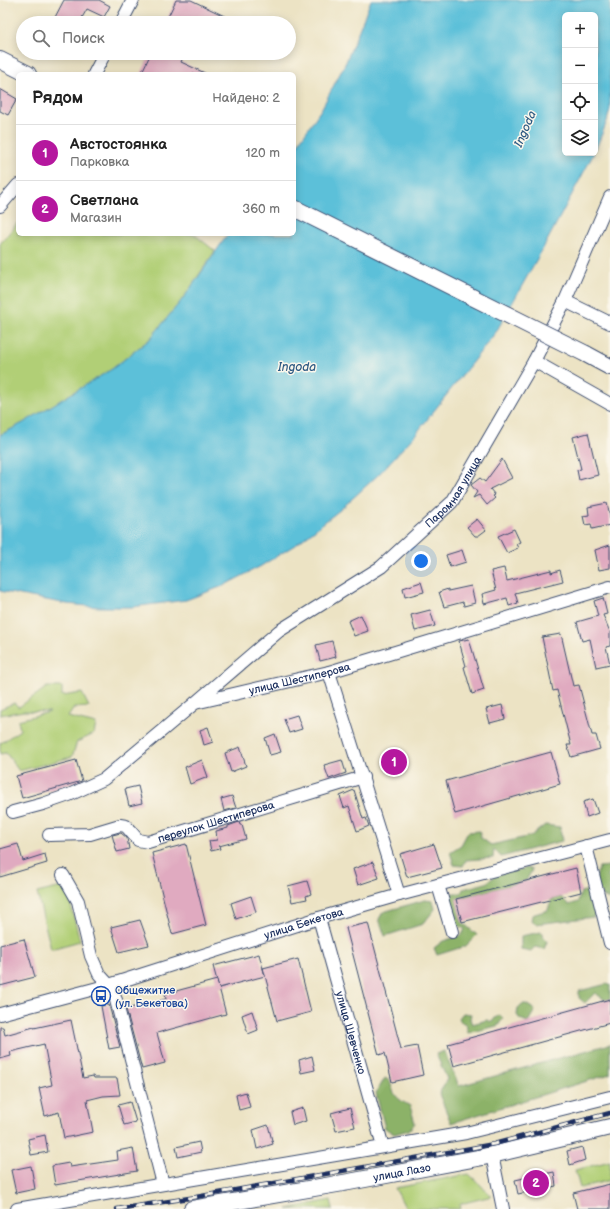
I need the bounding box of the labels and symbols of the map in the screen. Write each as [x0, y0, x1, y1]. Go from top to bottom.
water label: Ingoda [511, 109, 540, 150]
water label: Ingoda [277, 360, 316, 375]
street label: Паромная улица [423, 454, 484, 530]
your location [411, 551, 431, 571]
street label: улица Шестиперова [248, 660, 352, 697]
pin: 1 [381, 747, 407, 777]
street label: переулок Шестиперова [156, 798, 276, 846]
street label: улица Бекетова [263, 905, 345, 942]
place label: Общежитие (ул. Бекетова) [115, 984, 188, 1010]
bus stop icon: Общежитие (ул. Бекетова) [90, 985, 112, 1007]
street label: улица Шевченко [333, 990, 368, 1076]
street label: улица Лазо [372, 1161, 432, 1184]
pin: 2 [523, 1168, 549, 1198]

